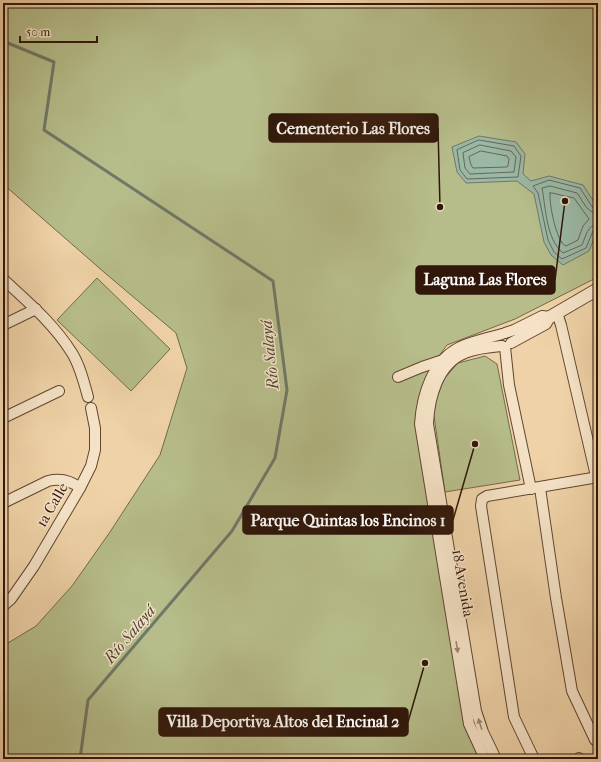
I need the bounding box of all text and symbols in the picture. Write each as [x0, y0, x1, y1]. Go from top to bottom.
scale bar [20, 18, 97, 44]
text: 50 m [26, 25, 50, 39]
callout: Cementerio Las Flores [269, 114, 438, 142]
text: Cementerio Las Flores [276, 119, 430, 138]
callout: Laguna Las Flores [416, 266, 555, 294]
text: Laguna Las Flores [423, 270, 547, 290]
water label: Río Salayá [256, 318, 283, 392]
street label: 1a Calle [32, 479, 72, 530]
callout: Parque Quintas los Encinos 1 [243, 506, 453, 534]
text: Parque Quintas los Encinos 1 [251, 511, 446, 531]
street label: 18 Avenida [448, 548, 478, 619]
water label: Río Salayá [99, 600, 160, 668]
one-way arrow [454, 641, 460, 653]
callout: Villa Deportiva Altos del Encinal 2 [159, 708, 408, 736]
text: Villa Deportiva Altos del Encinal 2 [165, 712, 400, 732]
one-way arrow [477, 717, 483, 729]

